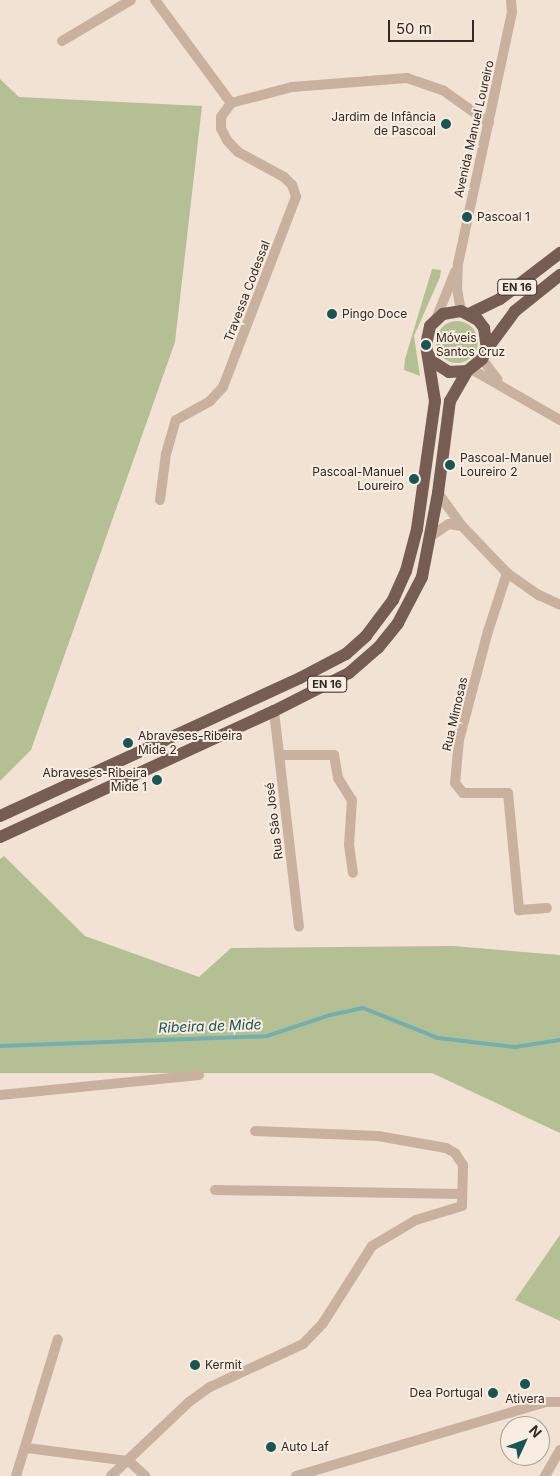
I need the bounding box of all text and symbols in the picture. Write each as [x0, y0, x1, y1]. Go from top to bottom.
scale bar [390, 10, 476, 42]
text: 50 m [396, 19, 432, 38]
street label: Avenida Manuel Loureiro [451, 59, 497, 199]
place label: Jardim de Infância de Pascoal [331, 110, 436, 138]
marker: Jardim de Infância de Pascoal [440, 118, 452, 130]
place label: Pascoal 1 [477, 210, 530, 224]
marker: Pascoal 1 [461, 211, 473, 223]
street label: Travessa Codessal [221, 238, 273, 344]
road number: EN 16 [497, 278, 537, 296]
place label: Pingo Doce [342, 307, 407, 321]
marker: Pingo Doce [326, 308, 338, 320]
place label: Móveis Santos Cruz [436, 331, 505, 359]
marker: Móveis Santos Cruz [420, 339, 432, 351]
place label: Pascoal-Manuel Loureiro 2 [460, 451, 552, 479]
marker: Pascoal-Manuel Loureiro 2 [444, 459, 456, 471]
place label: Pascoal-Manuel Loureiro [312, 465, 404, 493]
marker: Pascoal-Manuel Loureiro [408, 473, 420, 485]
street label: Rua Mimosas [439, 675, 471, 753]
road number: EN 16 [307, 676, 347, 692]
place label: Abraveses-Ribeira Mide 2 [138, 729, 243, 757]
marker: Abraveses-Ribeira Mide 2 [122, 737, 134, 749]
place label: Abraveses-Ribeira Mide 1 [42, 766, 147, 794]
marker: Abraveses-Ribeira Mide 1 [151, 774, 163, 786]
street label: Rua São José [262, 782, 286, 860]
water label: Ribeira de Mide [158, 1016, 262, 1036]
place label: Kermit [205, 1358, 242, 1372]
marker: Kermit [189, 1359, 201, 1371]
marker: Ativera [519, 1378, 531, 1390]
place label: Dea Portugal [410, 1386, 483, 1400]
marker: Dea Portugal [487, 1387, 499, 1399]
place label: Ativera [505, 1392, 545, 1406]
north arrow [500, 1416, 550, 1466]
text: N [526, 1421, 545, 1441]
place label: Auto Laf [281, 1440, 329, 1454]
marker: Auto Laf [265, 1441, 277, 1453]

